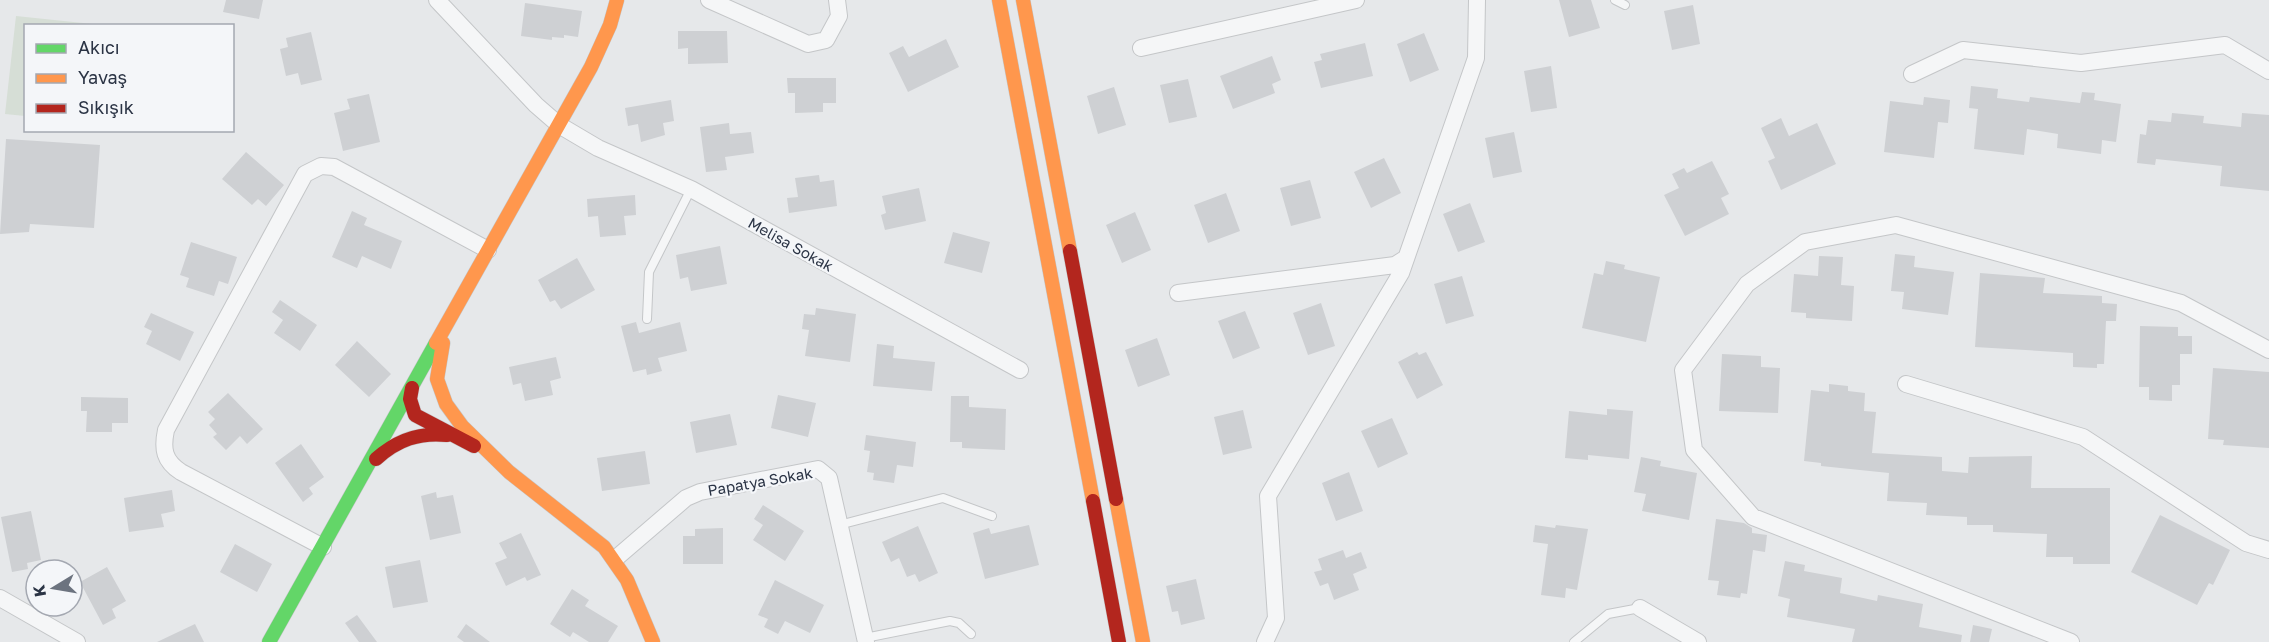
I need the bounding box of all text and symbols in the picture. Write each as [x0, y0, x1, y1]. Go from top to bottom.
legend [24, 24, 234, 132]
text: Akıcı [78, 36, 120, 58]
text: Yavaş [78, 66, 127, 88]
text: Sıkışık [78, 96, 134, 118]
street label: Melisa Sokak [745, 213, 837, 275]
street label: Papatya Sokak [706, 463, 814, 499]
north arrow [24, 558, 84, 618]
text: K [28, 583, 50, 598]

